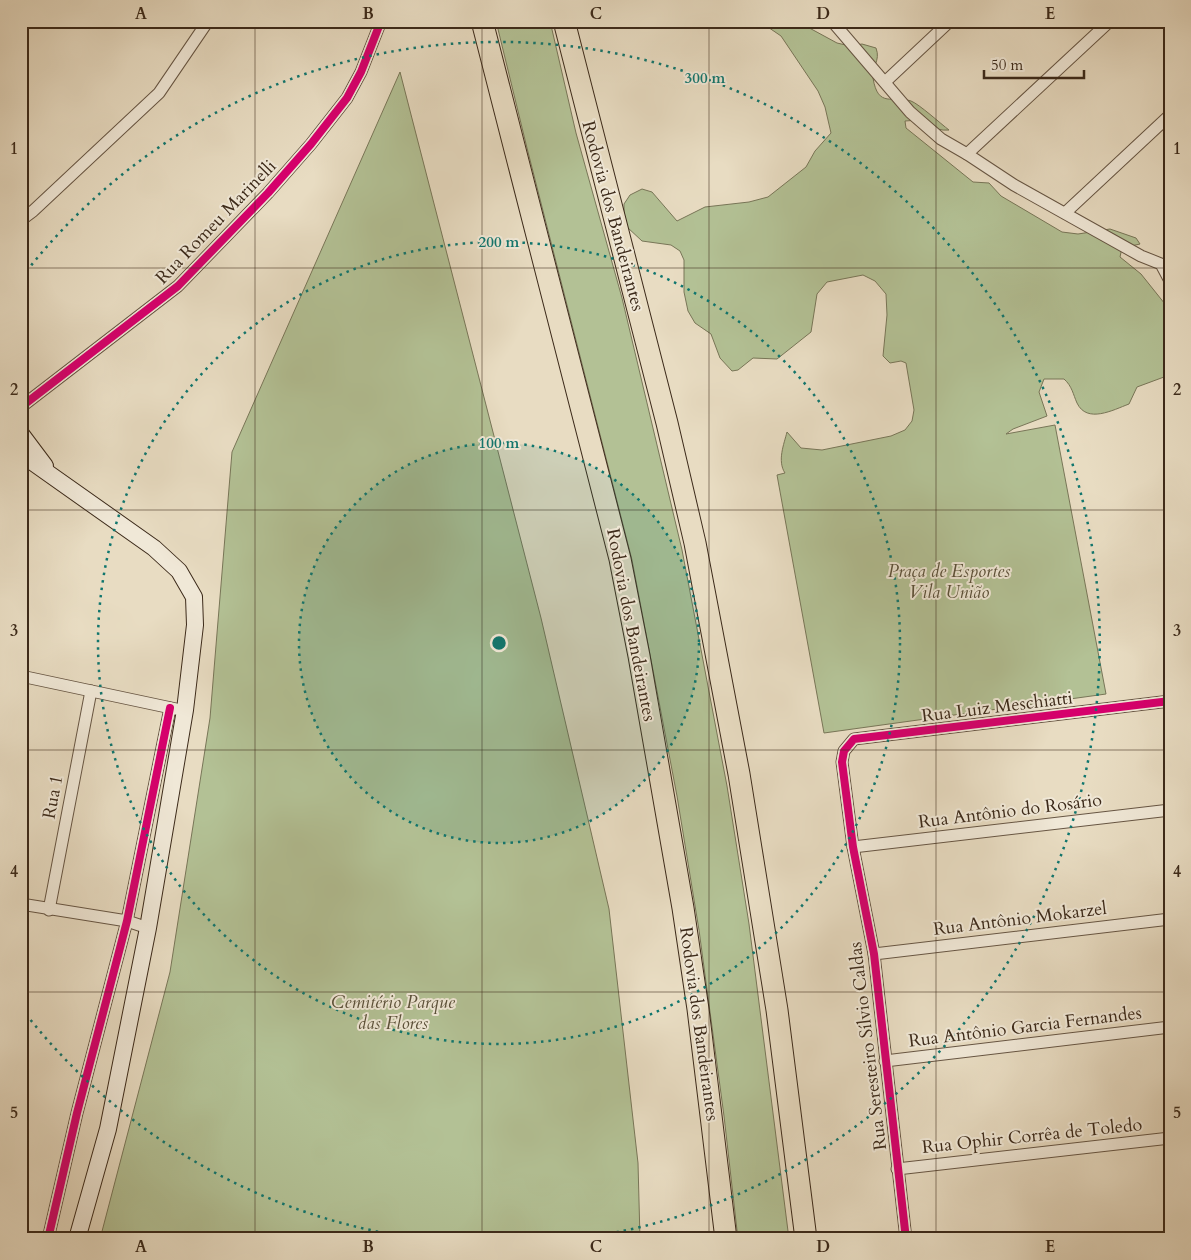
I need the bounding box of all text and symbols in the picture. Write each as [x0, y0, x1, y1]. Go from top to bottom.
text: A [135, 3, 147, 25]
text: B [362, 3, 374, 25]
text: C [590, 3, 602, 25]
text: D [816, 3, 830, 25]
text: E [1045, 3, 1055, 25]
scale bar [984, 48, 1084, 80]
text: 50 m [991, 55, 1023, 75]
text: 300 m [685, 68, 726, 88]
street label: Rodovia dos Bandeirantes [576, 118, 650, 314]
text: 1 [10, 138, 18, 160]
text: 1 [1173, 138, 1181, 160]
street label: Rua Romeu Marinelli [150, 154, 282, 290]
text: 200 m [479, 232, 520, 252]
text: 2 [10, 379, 18, 401]
text: 2 [1173, 379, 1181, 401]
text: 100 m [479, 433, 520, 453]
street label: Rodovia dos Bandeirantes [600, 526, 662, 724]
park label: Praça de Esportes Vila União [888, 559, 1010, 605]
text: 3 [10, 620, 18, 642]
text: 3 [1173, 620, 1181, 642]
centre of rings [490, 634, 508, 652]
street label: Rua Luiz Meschiatti [920, 685, 1074, 729]
street label: Rua 1 [37, 773, 69, 821]
street label: Rua Antônio do Rosário [917, 787, 1103, 835]
text: 4 [10, 861, 18, 883]
text: 4 [1173, 861, 1181, 883]
street label: Rua Antônio Mokarzel [932, 896, 1109, 942]
street label: Rodovia dos Bandeirantes [673, 925, 725, 1123]
street label: Rua Seresteiro Sílvio Caldas [843, 940, 893, 1152]
park label: Cemitério Parque das Flores [331, 990, 456, 1036]
street label: Rua Antônio Garcia Fernandes [907, 1000, 1143, 1054]
text: 5 [10, 1102, 18, 1124]
text: 5 [1173, 1102, 1181, 1124]
street label: Rua Ophir Corrêa de Toledo [921, 1112, 1144, 1160]
text: A [135, 1236, 147, 1258]
text: B [362, 1236, 374, 1258]
text: C [590, 1236, 602, 1258]
text: D [816, 1236, 830, 1258]
text: E [1045, 1236, 1055, 1258]

